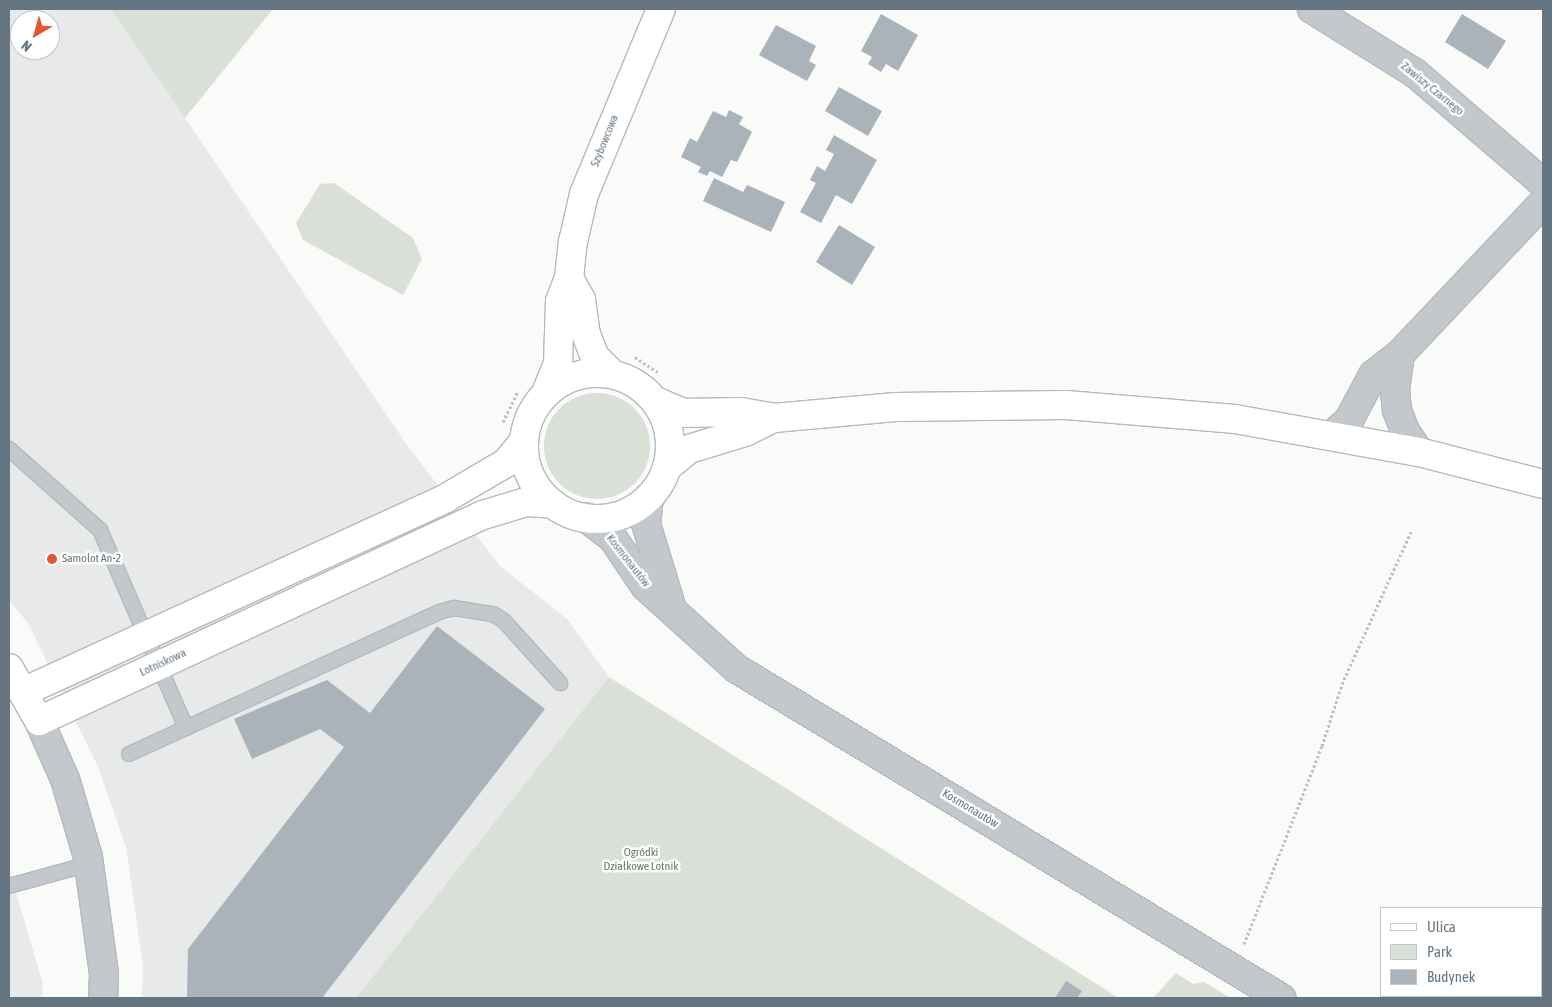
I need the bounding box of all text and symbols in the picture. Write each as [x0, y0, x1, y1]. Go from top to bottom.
north arrow [10, 10, 60, 60]
text: N [18, 37, 35, 55]
street label: Zawiszy Czarnego [1398, 59, 1466, 119]
street label: Szybowcowa [588, 113, 622, 169]
street label: Kosmonautów [603, 532, 653, 590]
place label: Samolot An-2 [62, 552, 121, 566]
marker: Samolot An-2 [46, 553, 58, 565]
street label: Lotniskowa [137, 646, 189, 680]
street label: Kosmonautów [939, 787, 1001, 831]
park label: Ogródki Działkowe Lotnik [604, 846, 678, 874]
legend [1380, 907, 1542, 997]
text: Ulica [1427, 918, 1456, 935]
text: Park [1427, 943, 1452, 960]
text: Budynek [1427, 968, 1475, 985]

